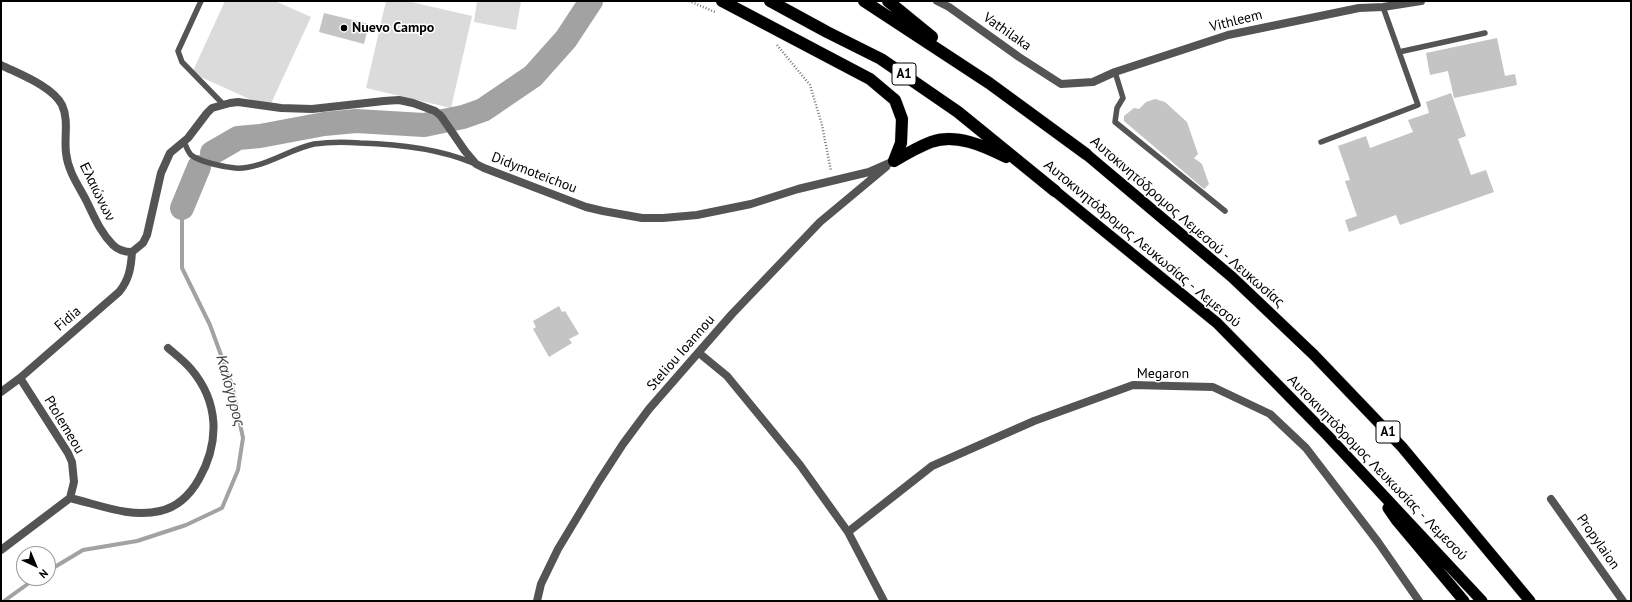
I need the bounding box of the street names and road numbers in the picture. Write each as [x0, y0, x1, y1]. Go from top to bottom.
street label: Vithleem [1208, 6, 1264, 36]
street label: Vathilaka [980, 9, 1034, 55]
road number: A1 [892, 63, 916, 85]
street label: Αυτοκινητόδρομος Λεμεσού - Λευκωσίας [1087, 133, 1287, 311]
street label: Didymoteichou [489, 149, 579, 197]
street label: Αυτοκινητόδρομος Λευκωσίας - Λεμεσού [1040, 157, 1244, 331]
street label: Ελαιώνων [76, 160, 118, 224]
street label: Fidia [51, 303, 85, 335]
street label: Steliou Ioannou [644, 312, 718, 394]
street label: Megaron [1137, 366, 1189, 382]
street label: Αυτοκινητόδρομος Λευκωσίας - Λεμεσού [1284, 372, 1470, 564]
street label: Ptolemeou [40, 393, 88, 457]
road number: A1 [1376, 421, 1400, 443]
street label: Propylaion [1573, 511, 1623, 573]

